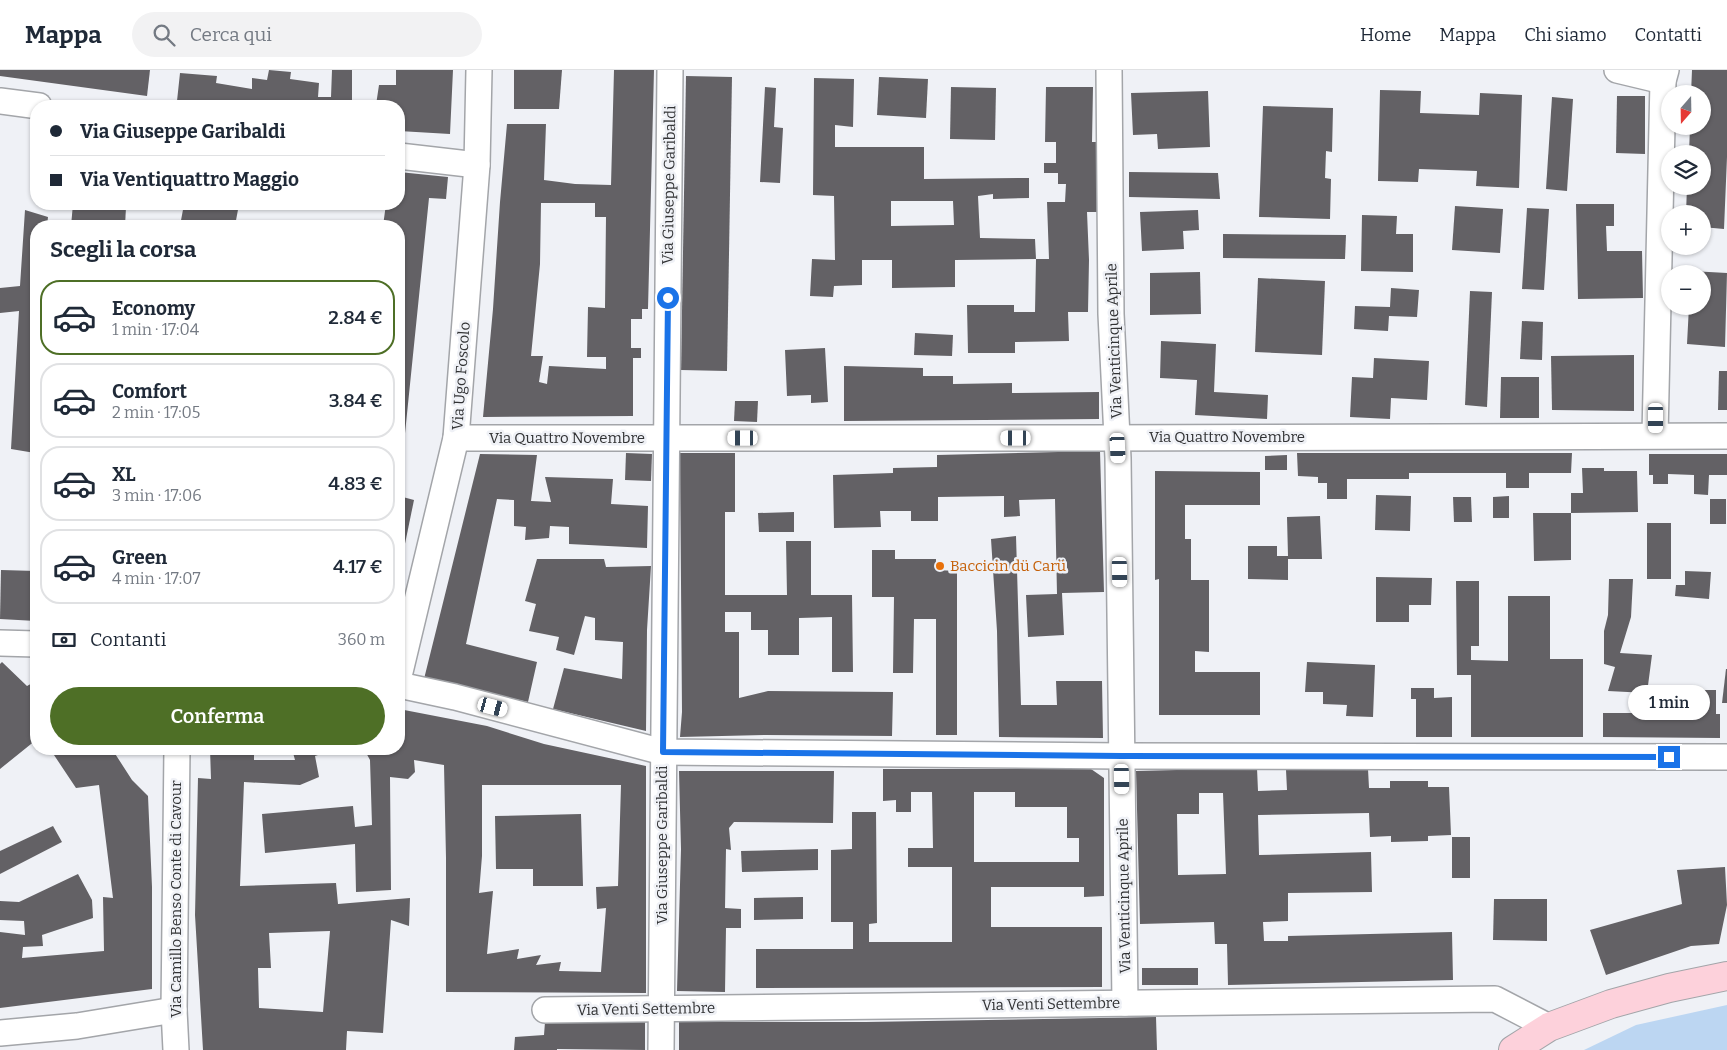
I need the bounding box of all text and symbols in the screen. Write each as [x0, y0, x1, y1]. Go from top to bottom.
search box [132, 12, 482, 57]
text: Mappa [25, 21, 102, 49]
icon: search [150, 21, 178, 49]
text: Cerca qui [190, 23, 272, 46]
text: Home [1360, 24, 1411, 46]
text: Mappa [1439, 24, 1496, 46]
text: Chi siamo [1524, 24, 1607, 46]
text: Contatti [1635, 24, 1702, 46]
north arrow [1661, 85, 1711, 135]
map controls [1661, 85, 1711, 315]
street label: Via Giuseppe Garibaldi [659, 105, 679, 265]
text: Via Giuseppe Garibaldi [80, 120, 285, 143]
button: layers [1661, 145, 1711, 195]
text: Via Ventiquattro Maggio [80, 168, 299, 191]
button: + [1661, 205, 1711, 255]
text: Scegli la corsa [50, 236, 196, 263]
street label: Via Venticinque Aprile [1102, 263, 1126, 419]
button: − [1661, 265, 1711, 315]
route start [657, 287, 679, 309]
icon: car [52, 295, 97, 340]
text: Economy [112, 297, 195, 320]
text: 2.84 € [328, 306, 383, 329]
text: 1 min · 17:04 [112, 320, 199, 339]
street label: Via Ugo Foscolo [448, 321, 474, 431]
icon: car [52, 378, 97, 423]
text: Comfort [112, 380, 187, 403]
text: 3.84 € [329, 389, 383, 412]
text: 2 min · 17:05 [112, 403, 200, 422]
car [1648, 403, 1663, 433]
street label: Via Quattro Novembre [1149, 428, 1305, 446]
street label: Via Quattro Novembre [489, 429, 645, 447]
car [728, 431, 758, 446]
car [1001, 431, 1031, 446]
car [1109, 433, 1126, 463]
icon: car [52, 461, 97, 506]
text: XL [112, 463, 136, 486]
text: 4.83 € [328, 472, 383, 495]
text: 3 min · 17:06 [112, 486, 202, 505]
icon: car [52, 544, 97, 589]
text: Green [112, 546, 167, 569]
text: 4.17 € [333, 555, 383, 578]
place label: Baccicin dü Carü [950, 557, 1066, 575]
car [1112, 557, 1127, 587]
marker: Baccicin dü Carü [934, 560, 946, 572]
text: 4 min · 17:07 [112, 569, 201, 588]
icon: cash [50, 626, 78, 654]
text: Contanti [90, 628, 166, 651]
text: 360 m [338, 630, 385, 649]
callout: 1 min [1628, 684, 1710, 720]
button: Conferma [50, 687, 385, 745]
text: 1 min [1649, 693, 1689, 712]
car [476, 696, 509, 718]
route end [1658, 746, 1680, 768]
car [1114, 764, 1129, 794]
street label: Via Giuseppe Garibaldi [653, 765, 671, 925]
street label: Via Camillo Benso Conte di Cavour [167, 780, 185, 1018]
street label: Via Venticinque Aprile [1114, 818, 1134, 974]
street label: Via Venti Settembre [982, 994, 1120, 1014]
street label: Via Venti Settembre [577, 999, 715, 1019]

